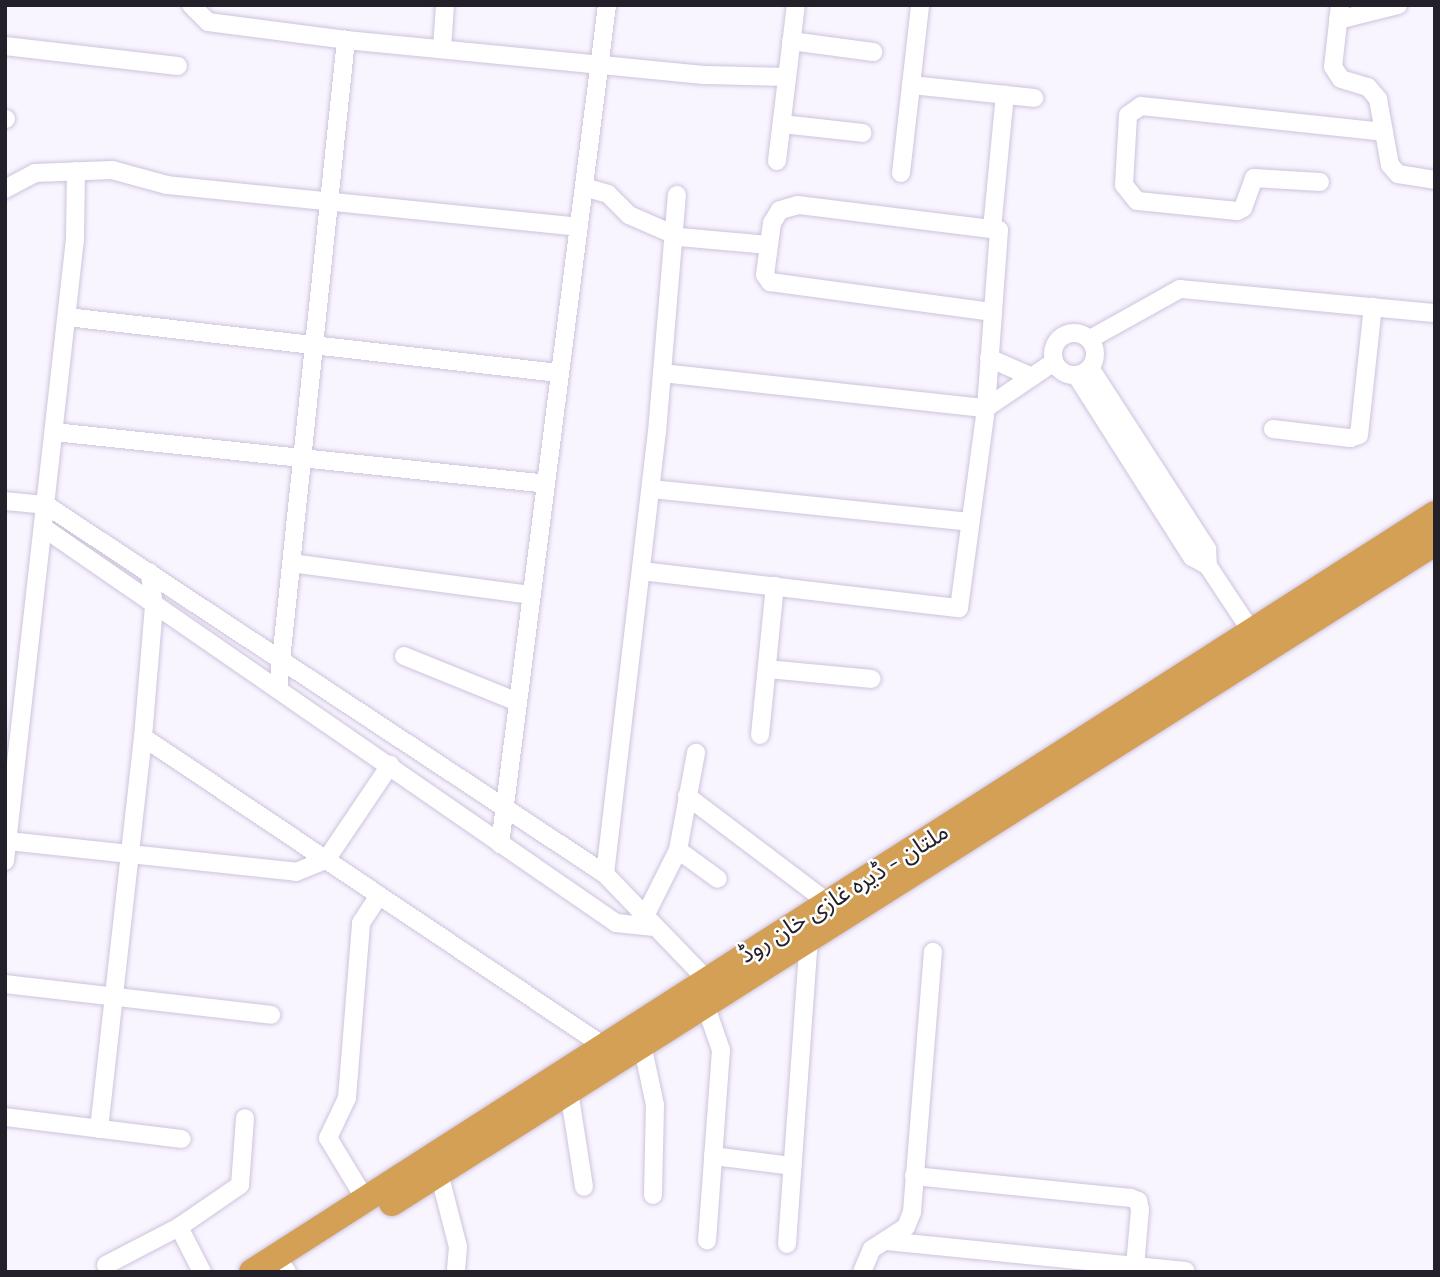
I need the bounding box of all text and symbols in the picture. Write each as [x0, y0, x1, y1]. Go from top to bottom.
street label: ملتان - ڈیرہ غازی خان روڈ [733, 816, 953, 968]

